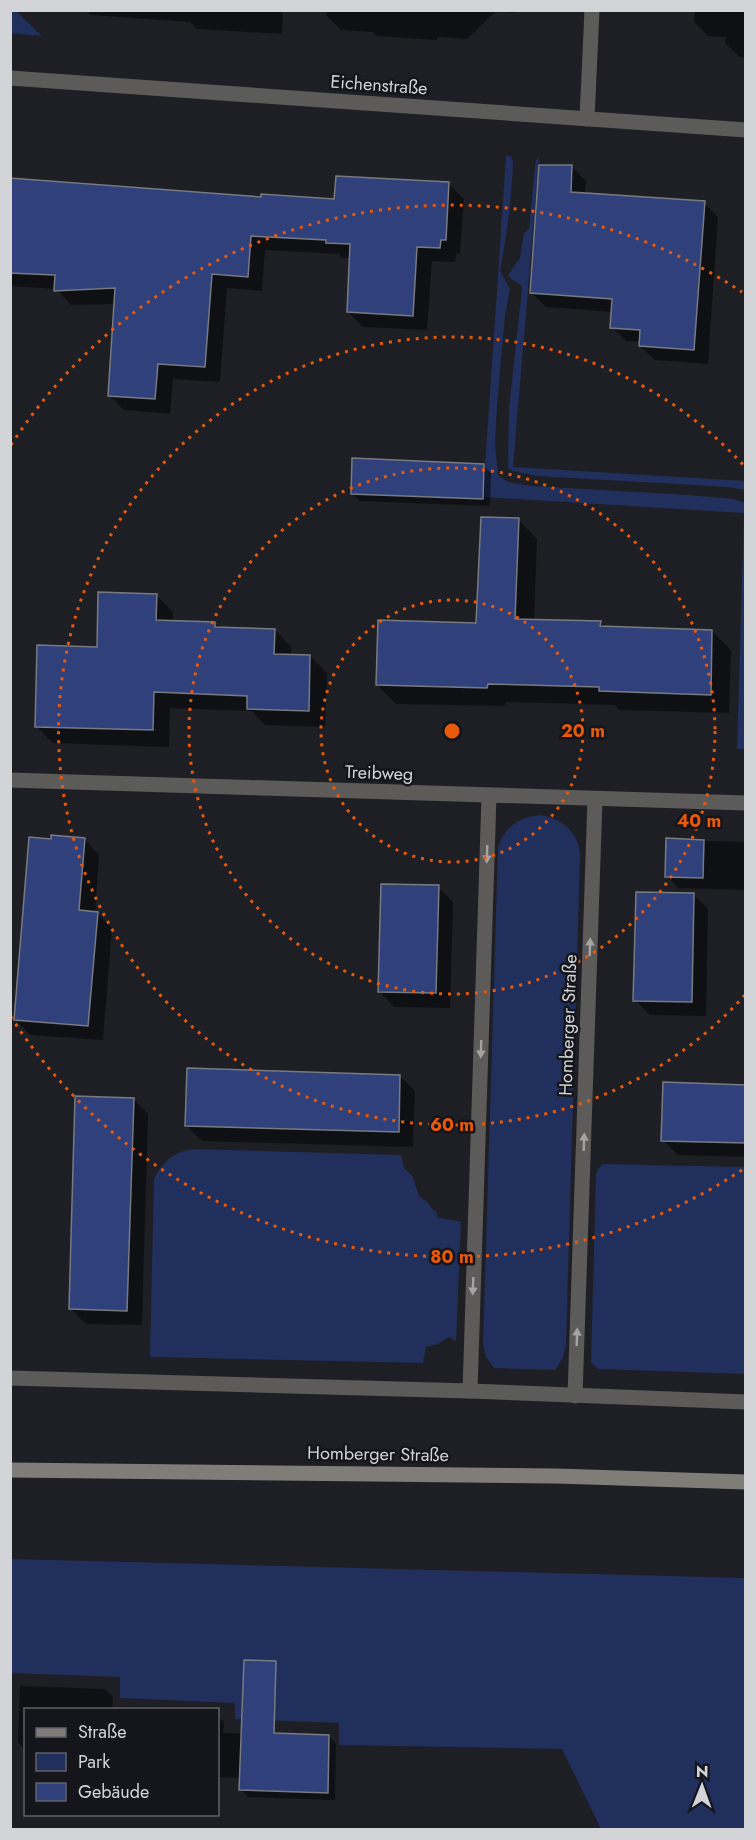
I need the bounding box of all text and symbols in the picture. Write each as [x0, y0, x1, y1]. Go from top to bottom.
street label: Eichenstraße [330, 69, 428, 101]
text: 20 m [561, 718, 605, 744]
centre of rings [442, 721, 462, 741]
street label: Treibweg [344, 759, 414, 787]
text: 40 m [677, 808, 721, 834]
one-way arrow [482, 845, 492, 864]
one-way arrow [586, 938, 595, 957]
street label: Homberger Straße [553, 954, 583, 1096]
one-way arrow [476, 1039, 485, 1058]
text: 60 m [430, 1112, 474, 1138]
one-way arrow [579, 1133, 589, 1152]
text: 80 m [430, 1244, 474, 1270]
one-way arrow [469, 1276, 478, 1295]
one-way arrow [573, 1328, 582, 1347]
street label: Homberger Straße [307, 1440, 449, 1468]
legend [24, 1708, 219, 1816]
text: Straße [78, 1719, 126, 1745]
text: Park [78, 1749, 110, 1775]
north arrow [672, 1756, 732, 1816]
text: N [696, 1760, 709, 1783]
text: Gebäude [78, 1779, 149, 1805]

